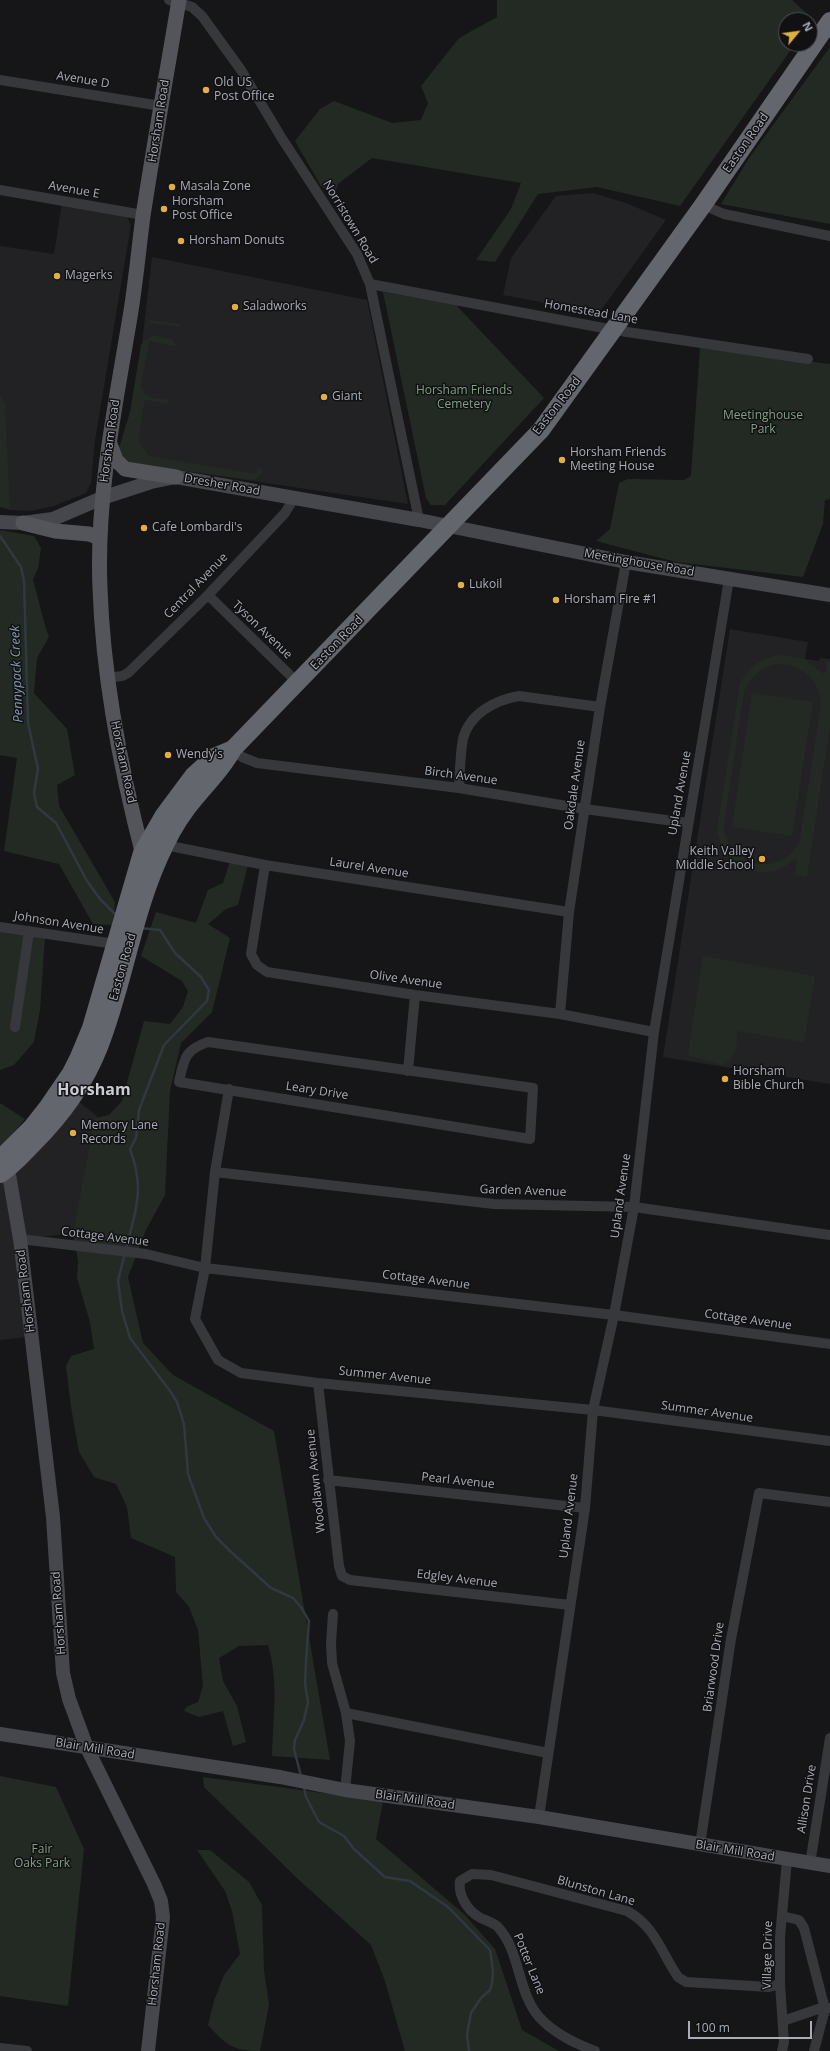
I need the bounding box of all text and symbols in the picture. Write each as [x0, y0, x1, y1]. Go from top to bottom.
north arrow [778, 12, 818, 52]
text: N [799, 19, 817, 34]
street label: Avenue D [55, 69, 111, 91]
place label: Old US Post Office [214, 76, 274, 104]
street label: Horsham Road [145, 79, 173, 163]
marker: Old US Post Office [201, 85, 211, 95]
street label: Easton Road [720, 110, 772, 176]
street label: Avenue E [47, 178, 101, 202]
street label: Norristown Road [319, 178, 381, 266]
place label: Masala Zone [180, 180, 251, 194]
marker: Masala Zone [167, 182, 177, 192]
place label: Horsham Post Office [172, 195, 232, 223]
marker: Horsham Post Office [159, 204, 169, 214]
place label: Horsham Donuts [189, 234, 285, 248]
marker: Horsham Donuts [176, 236, 186, 246]
place label: Magerks [65, 269, 113, 283]
marker: Magerks [52, 271, 62, 281]
street label: Homestead Lane [543, 297, 639, 327]
place label: Saladworks [243, 300, 307, 314]
marker: Saladworks [230, 302, 240, 312]
street label: Easton Road [530, 374, 584, 438]
park label: Horsham Friends Cemetery [416, 384, 512, 412]
place label: Giant [332, 390, 362, 404]
marker: Giant [319, 392, 329, 402]
street label: Horsham Road [97, 399, 123, 483]
park label: Meetinghouse Park [723, 409, 803, 437]
place label: Horsham Friends Meeting House [570, 446, 666, 474]
marker: Horsham Friends Meeting House [557, 455, 567, 465]
street label: Dresher Road [183, 471, 261, 499]
place label: Cafe Lombardi's [152, 521, 242, 535]
marker: Cafe Lombardi's [139, 523, 149, 533]
street label: Meetinghouse Road [583, 546, 695, 580]
street label: Central Avenue [161, 550, 231, 622]
place label: Lukoil [469, 578, 502, 592]
marker: Lukoil [456, 580, 466, 590]
place label: Horsham Fire #1 [564, 593, 658, 607]
marker: Horsham Fire #1 [551, 595, 561, 605]
street label: Tyson Avenue [229, 598, 295, 662]
street label: Easton Road [308, 613, 366, 673]
water label: Pennypack Creek [8, 625, 26, 723]
street label: Horsham Road [107, 720, 139, 804]
street label: Oakdale Avenue [562, 739, 588, 831]
place label: Wendy's [176, 748, 223, 762]
marker: Wendy's [163, 750, 173, 760]
street label: Upland Avenue [665, 750, 695, 836]
street label: Birch Avenue [424, 764, 498, 788]
place label: Keith Valley Middle School [675, 845, 754, 873]
marker: Keith Valley Middle School [757, 854, 767, 864]
street label: Laurel Avenue [328, 855, 410, 881]
street label: Johnson Avenue [13, 909, 105, 937]
street label: Easton Road [106, 932, 140, 1002]
street label: Olive Avenue [369, 968, 443, 992]
place label: Horsham Bible Church [733, 1065, 804, 1093]
marker: Horsham Bible Church [720, 1074, 730, 1084]
street label: Leary Drive [285, 1079, 349, 1103]
district label: Horsham [57, 1080, 131, 1100]
place label: Memory Lane Records [81, 1119, 158, 1147]
marker: Memory Lane Records [68, 1128, 78, 1138]
street label: Upland Avenue [608, 1153, 634, 1239]
street label: Garden Avenue [479, 1182, 567, 1200]
street label: Cottage Avenue [60, 1224, 150, 1250]
street label: Horsham Road [14, 1249, 38, 1333]
street label: Cottage Avenue [381, 1267, 471, 1293]
street label: Cottage Avenue [703, 1307, 793, 1333]
street label: Summer Avenue [338, 1364, 432, 1388]
street label: Summer Avenue [660, 1398, 754, 1426]
street label: Woodlawn Avenue [303, 1428, 329, 1534]
street label: Pearl Avenue [421, 1470, 495, 1492]
street label: Upland Avenue [557, 1473, 581, 1559]
street label: Edgley Avenue [416, 1567, 498, 1591]
street label: Horsham Road [49, 1571, 69, 1655]
street label: Briarwood Drive [701, 1621, 727, 1713]
street label: Blair Mill Road [54, 1736, 136, 1762]
street label: Allison Drive [794, 1764, 820, 1834]
street label: Blair Mill Road [374, 1787, 456, 1813]
street label: Blair Mill Road [694, 1838, 776, 1864]
park label: Fair Oaks Park [14, 1843, 70, 1871]
street label: Blunston Lane [555, 1873, 637, 1909]
street label: Village Drive [760, 1921, 776, 1989]
street label: Horsham Road [145, 1922, 169, 2006]
street label: Potter Lane [510, 1931, 548, 1997]
scale bar [690, 2013, 814, 2039]
text: 100 m [695, 2019, 730, 2036]

